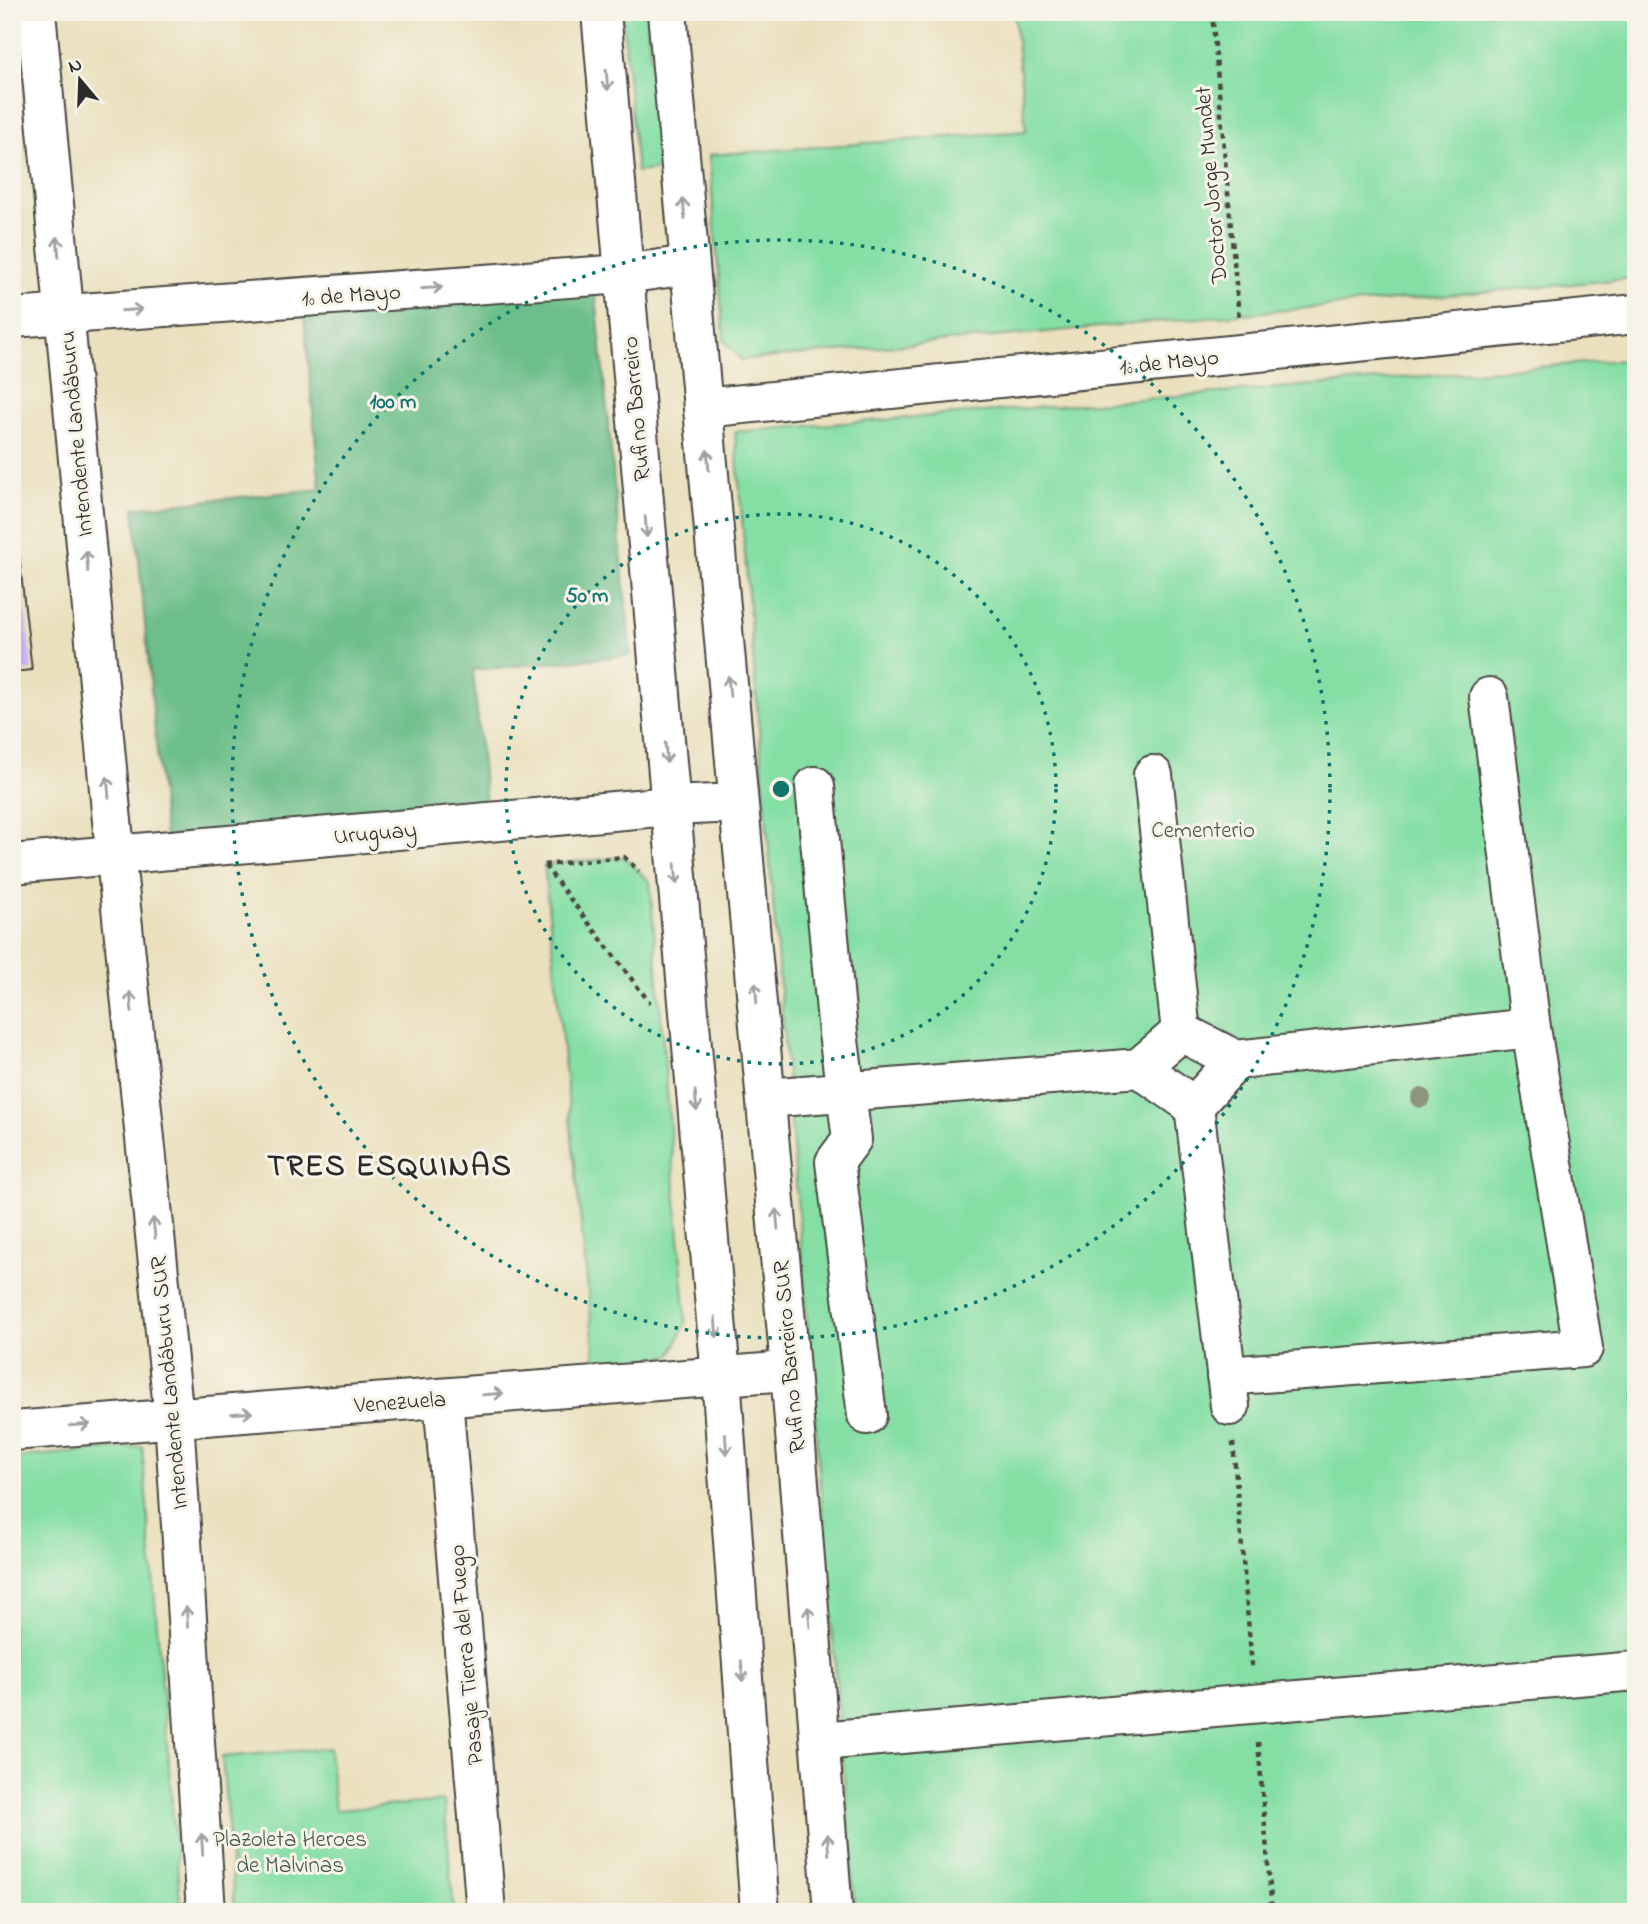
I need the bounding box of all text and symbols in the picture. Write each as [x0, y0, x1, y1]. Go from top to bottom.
north arrow [46, 46, 116, 116]
text: N [65, 51, 86, 81]
one-way arrow [601, 68, 614, 91]
street label: Doctor Jorge Mundet [1187, 85, 1239, 286]
one-way arrow [678, 198, 691, 221]
one-way arrow [51, 236, 64, 259]
street label: 1º de Mayo [300, 277, 402, 318]
one-way arrow [420, 281, 443, 294]
one-way arrow [120, 303, 143, 316]
street label: Intendente Landáburu [52, 329, 103, 538]
street label: Rufino Barreiro [615, 335, 660, 483]
street label: 1º de Mayo [1118, 342, 1221, 387]
text: 100 m [370, 388, 416, 418]
one-way arrow [701, 449, 714, 472]
one-way arrow [640, 515, 653, 537]
one-way arrow [80, 550, 93, 573]
text: 50 m [566, 582, 608, 612]
one-way arrow [722, 676, 735, 698]
one-way arrow [660, 741, 673, 764]
one-way arrow [102, 777, 115, 799]
centre of rings [769, 777, 793, 801]
street label: Uruguay [332, 814, 418, 857]
park label: Cementerio [1151, 815, 1255, 848]
one-way arrow [670, 862, 683, 885]
one-way arrow [749, 982, 762, 1005]
one-way arrow [124, 991, 137, 1014]
one-way arrow [690, 1089, 703, 1111]
district label: TRES ESQUINAS [267, 1146, 513, 1190]
one-way arrow [770, 1209, 783, 1231]
one-way arrow [147, 1217, 160, 1240]
street label: Intendente Landáburu SUR [143, 1254, 198, 1511]
street label: Rufino Barreiro SUR [766, 1259, 815, 1454]
one-way arrow [710, 1315, 723, 1338]
street label: Venezuela [352, 1384, 447, 1423]
one-way arrow [481, 1387, 504, 1400]
one-way arrow [230, 1406, 253, 1419]
one-way arrow [68, 1418, 91, 1431]
one-way arrow [719, 1432, 732, 1455]
street label: Pasaje Tierra del Fuego [441, 1543, 495, 1766]
one-way arrow [180, 1606, 193, 1628]
one-way arrow [802, 1606, 815, 1629]
one-way arrow [736, 1659, 749, 1682]
park label: Plazoleta Heroes de Malvinas [213, 1824, 367, 1883]
one-way arrow [195, 1833, 208, 1855]
one-way arrow [821, 1833, 834, 1855]

